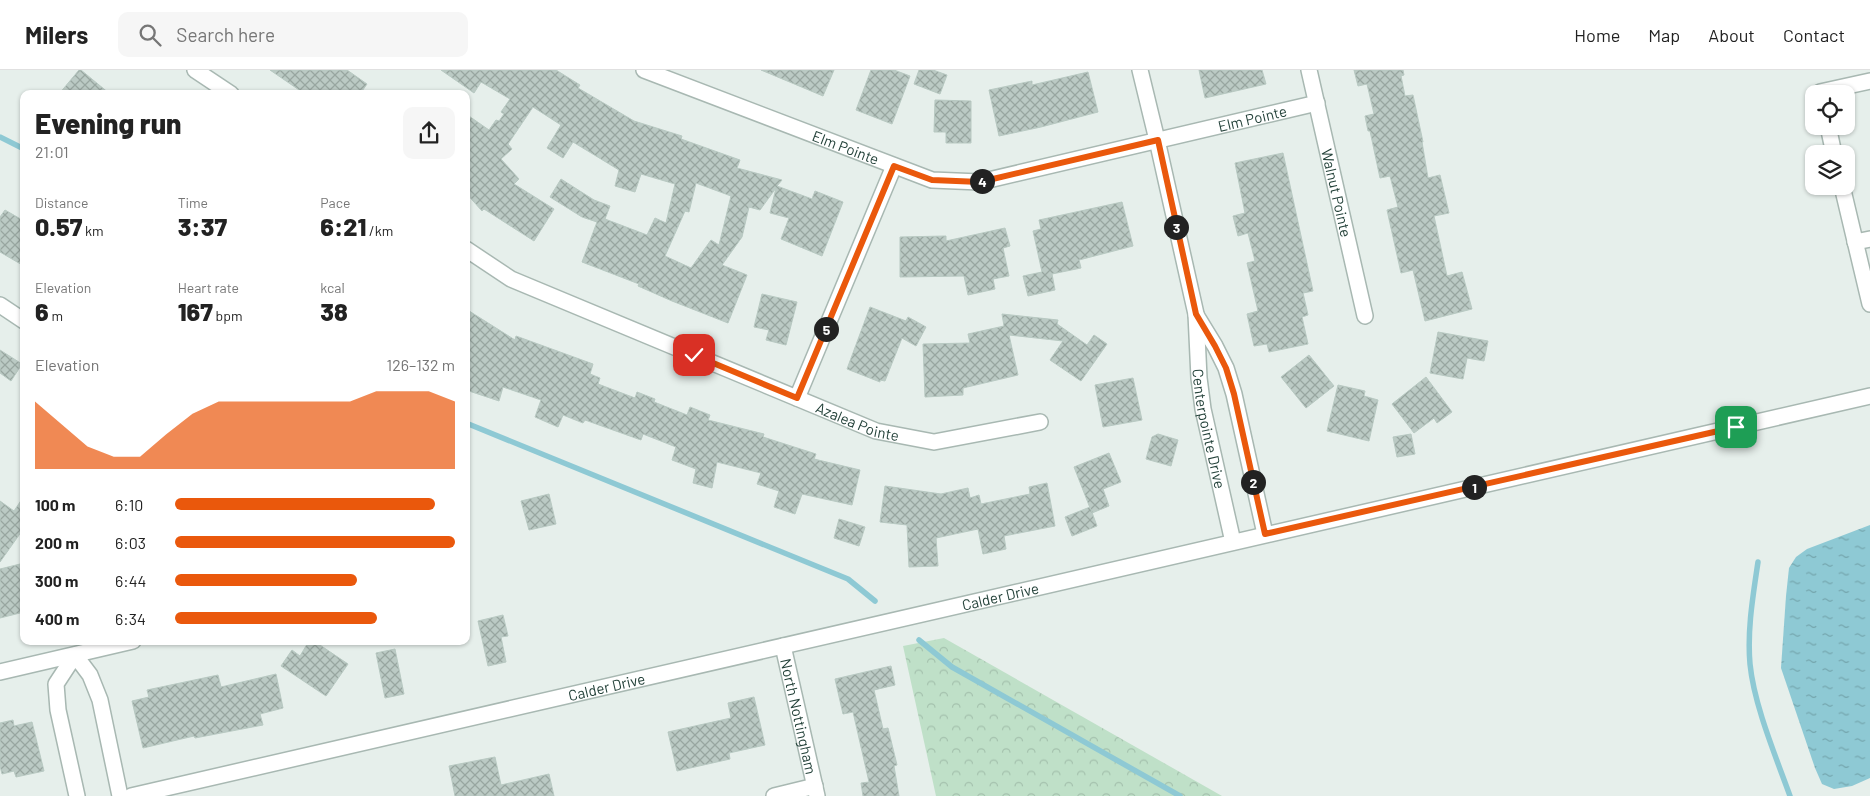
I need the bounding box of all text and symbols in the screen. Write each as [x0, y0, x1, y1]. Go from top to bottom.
search box [118, 12, 468, 57]
text: Milers [25, 20, 88, 49]
icon: search [136, 21, 164, 49]
text: Search here [176, 23, 275, 46]
text: Home [1574, 24, 1620, 46]
text: Map [1648, 24, 1680, 46]
text: About [1708, 24, 1755, 46]
text: Contact [1783, 24, 1845, 46]
map controls [1805, 85, 1855, 195]
button: locate [1805, 85, 1855, 135]
street label: Elm Pointe [1216, 101, 1288, 135]
text: Evening run [35, 106, 181, 140]
button: share [403, 107, 455, 159]
street label: Elm Pointe [810, 126, 882, 168]
text: 21:01 [35, 142, 69, 161]
button: layers [1805, 145, 1855, 195]
street label: Walnut Pointe [1318, 147, 1356, 239]
pin: 4 [970, 168, 994, 194]
text: 4 [978, 173, 987, 190]
text: Distance [35, 194, 88, 211]
text: Time [178, 194, 208, 211]
text: Pace [320, 194, 350, 211]
text: 0.57 [35, 211, 82, 241]
text: 3:37 [178, 211, 227, 241]
text: 6:21 [320, 211, 366, 241]
pin: 3 [1164, 214, 1188, 240]
text: 3 [1173, 219, 1180, 236]
text: km [82, 222, 104, 239]
text: /km [366, 222, 393, 239]
text: Elevation [35, 279, 91, 296]
text: Heart rate [178, 279, 239, 296]
text: kcal [320, 279, 345, 296]
text: 6 [35, 296, 49, 326]
text: 167 [178, 296, 213, 326]
text: 38 [320, 296, 348, 326]
text: m [49, 307, 63, 324]
text: bpm [213, 307, 243, 324]
pin: 5 [814, 316, 838, 342]
text: 5 [823, 321, 830, 338]
pin [673, 334, 715, 376]
icon: check [680, 341, 708, 369]
text: Elevation [35, 355, 99, 374]
text: 126–132 m [387, 355, 455, 374]
street label: Centerpointe Drive [1190, 368, 1230, 490]
street label: Azalea Pointe [813, 398, 901, 444]
pin [1715, 406, 1757, 448]
icon: arrive [1722, 413, 1750, 441]
pin: 2 [1240, 470, 1266, 494]
text: 2 [1250, 474, 1257, 491]
pin: 1 [1462, 474, 1486, 500]
text: 1 [1472, 479, 1477, 496]
text: 100 m [35, 495, 75, 514]
text: 6:10 [115, 495, 143, 514]
text: 200 m [35, 533, 79, 552]
text: 6:03 [115, 533, 146, 552]
text: 300 m [35, 571, 78, 590]
text: 6:44 [115, 571, 146, 590]
street label: Calder Drive [960, 579, 1040, 614]
text: 400 m [35, 609, 79, 628]
text: 6:34 [115, 609, 146, 628]
street label: North Nottingham [777, 657, 821, 776]
street label: Calder Drive [566, 669, 647, 704]

